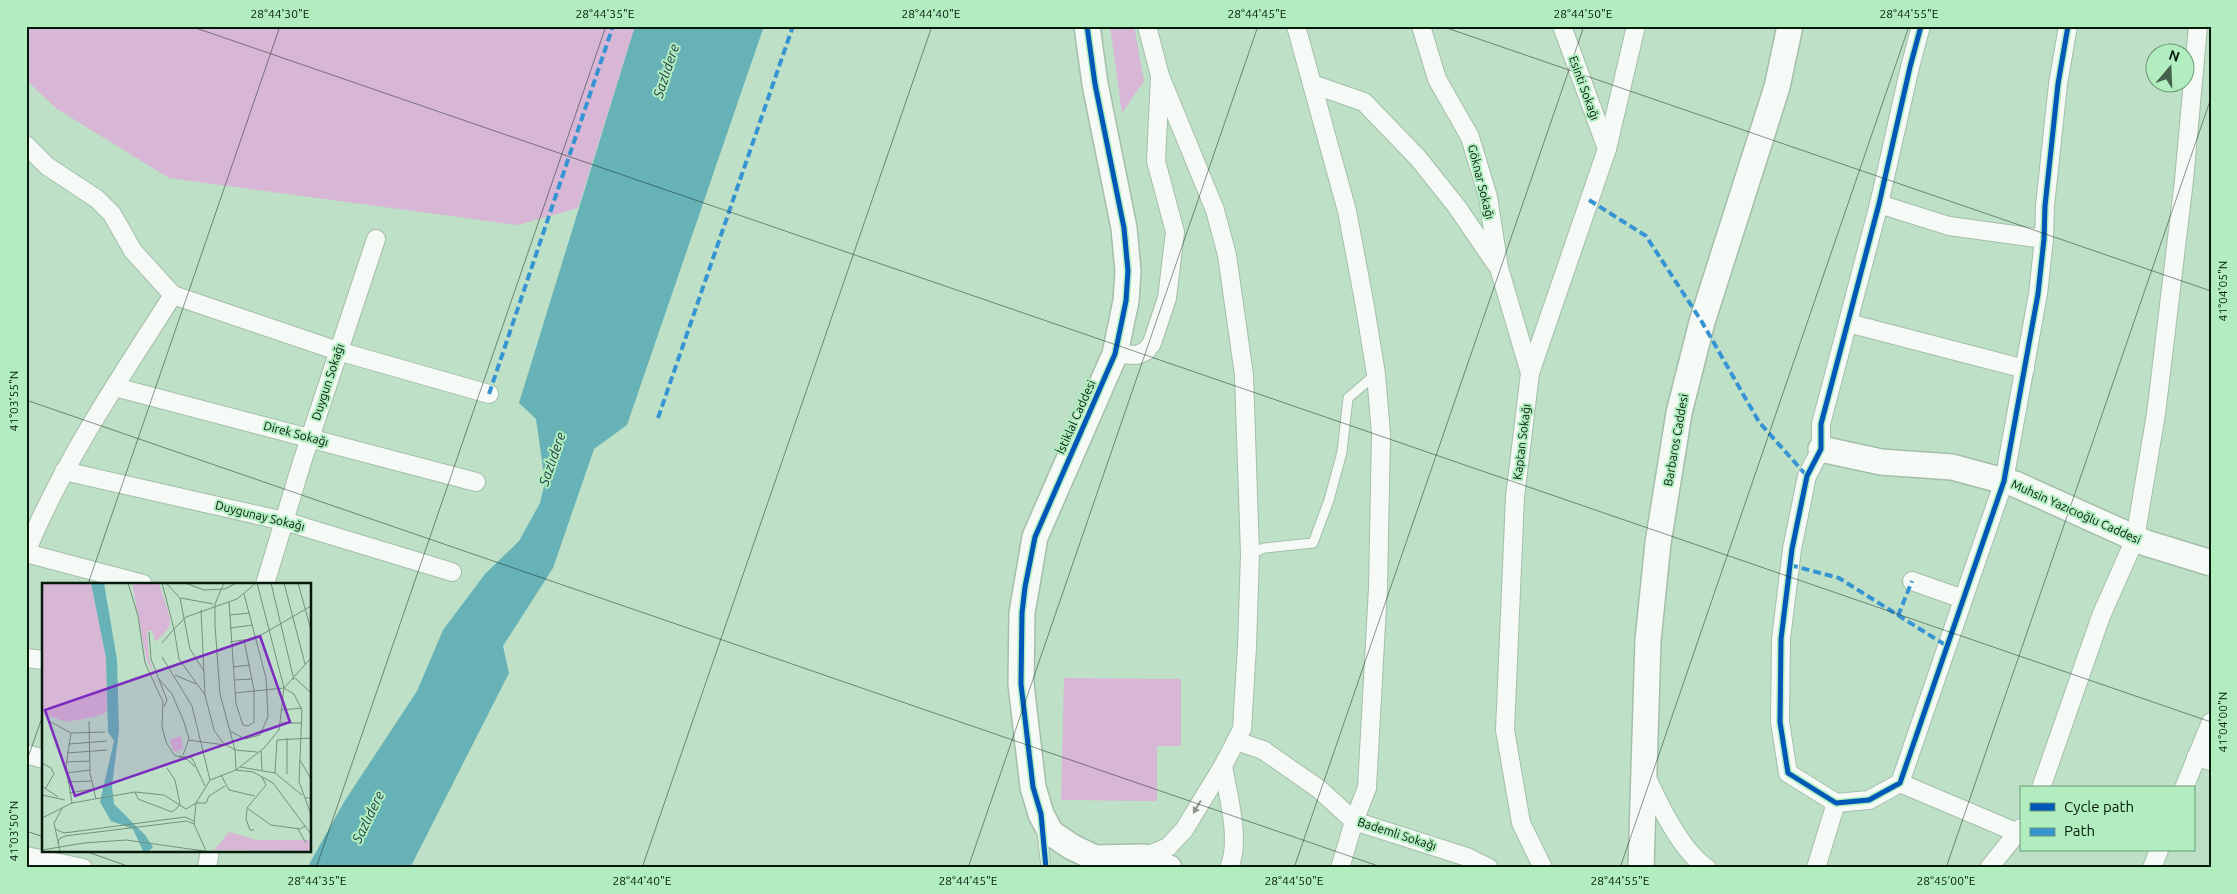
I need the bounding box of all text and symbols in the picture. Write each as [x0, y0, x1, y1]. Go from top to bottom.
text: 28°44'30"E [251, 7, 310, 20]
text: 28°44'35"E [576, 7, 635, 20]
text: 28°44'40"E [902, 7, 961, 20]
text: 28°44'45"E [1228, 7, 1287, 20]
text: 28°44'50"E [1554, 7, 1613, 20]
text: 28°44'55"E [1880, 7, 1939, 20]
water label: Sazlıdere [649, 42, 682, 101]
north arrow [2144, 42, 2194, 92]
text: N [2167, 46, 2182, 65]
street label: Esinti Sokağı [1567, 54, 1602, 122]
street label: Göknar Sokağı [1466, 143, 1497, 221]
text: 41°04'05"N [2216, 261, 2229, 321]
street label: Duygun Sokağı [309, 342, 346, 422]
text: 41°03'55"N [7, 371, 20, 431]
street label: İstiklal Caddesi [1053, 378, 1098, 456]
street label: Barbaros Caddesi [1661, 393, 1690, 487]
street label: Kaptan Sokağı [1510, 403, 1533, 481]
street label: Direk Sokağı [262, 419, 330, 448]
water label: Sazlıdere [535, 430, 569, 489]
street label: Muhsin Yazıcıoğlu Caddesi [2009, 477, 2143, 546]
street label: Duygunay Sokağı [214, 498, 306, 533]
inset map [42, 583, 311, 852]
text: 41°04'00"N [2216, 692, 2229, 752]
legend [2020, 786, 2194, 852]
water label: Sazlıdere [348, 789, 387, 846]
text: Cycle path [2064, 798, 2134, 815]
text: 41°03'50"N [7, 801, 20, 861]
one-way arrow [1192, 801, 1201, 814]
street label: Bademli Sokağı [1356, 815, 1438, 852]
text: Path [2064, 822, 2095, 839]
text: 28°44'35"E [288, 874, 347, 887]
text: 28°44'40"E [613, 874, 672, 887]
text: 28°44'45"E [939, 874, 998, 887]
text: 28°44'50"E [1265, 874, 1324, 887]
text: 28°44'55"E [1591, 874, 1650, 887]
text: 28°45'00"E [1917, 874, 1976, 887]

